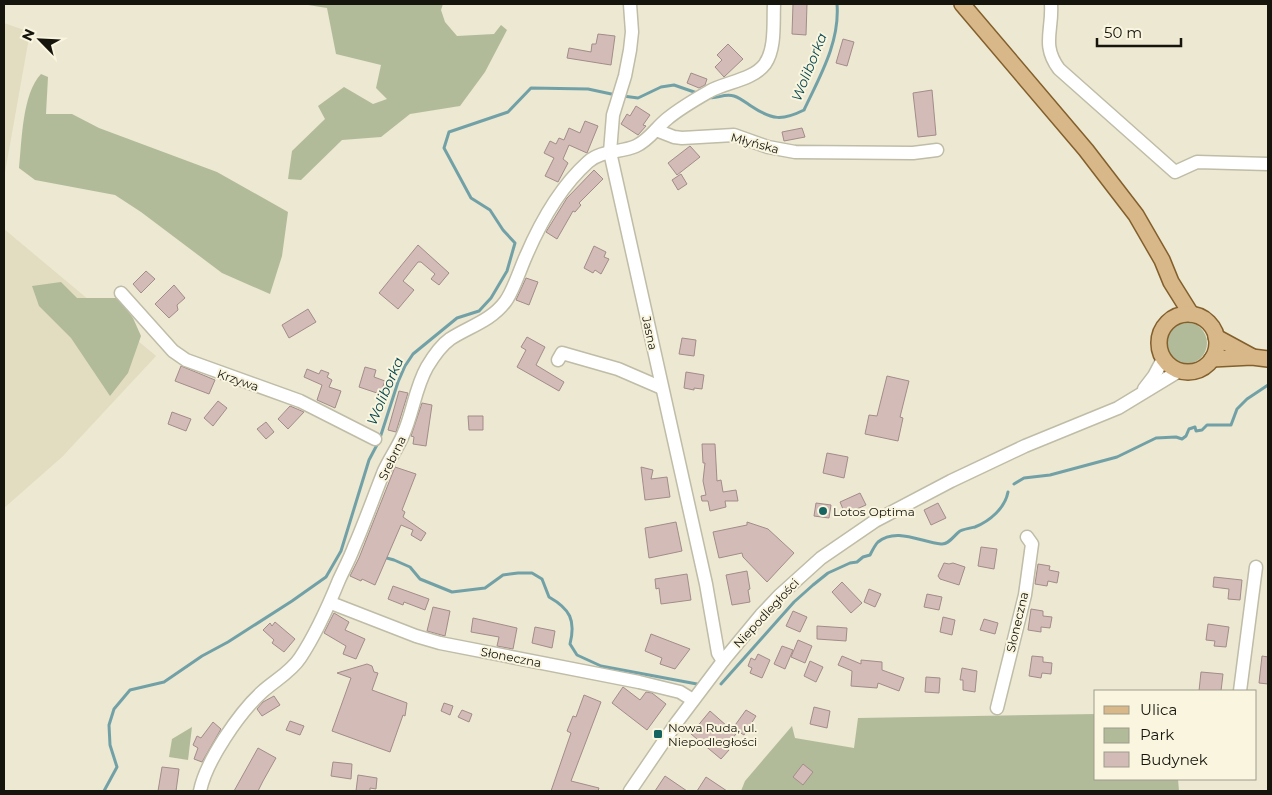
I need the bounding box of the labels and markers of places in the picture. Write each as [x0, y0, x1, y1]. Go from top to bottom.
place label: Lotos Optima [833, 504, 915, 519]
marker: Lotos Optima [817, 505, 829, 517]
place label: Nowa Ruda, ul. Niepodległości [668, 720, 757, 749]
marker: Nowa Ruda, ul. Niepodległości [652, 728, 664, 740]

